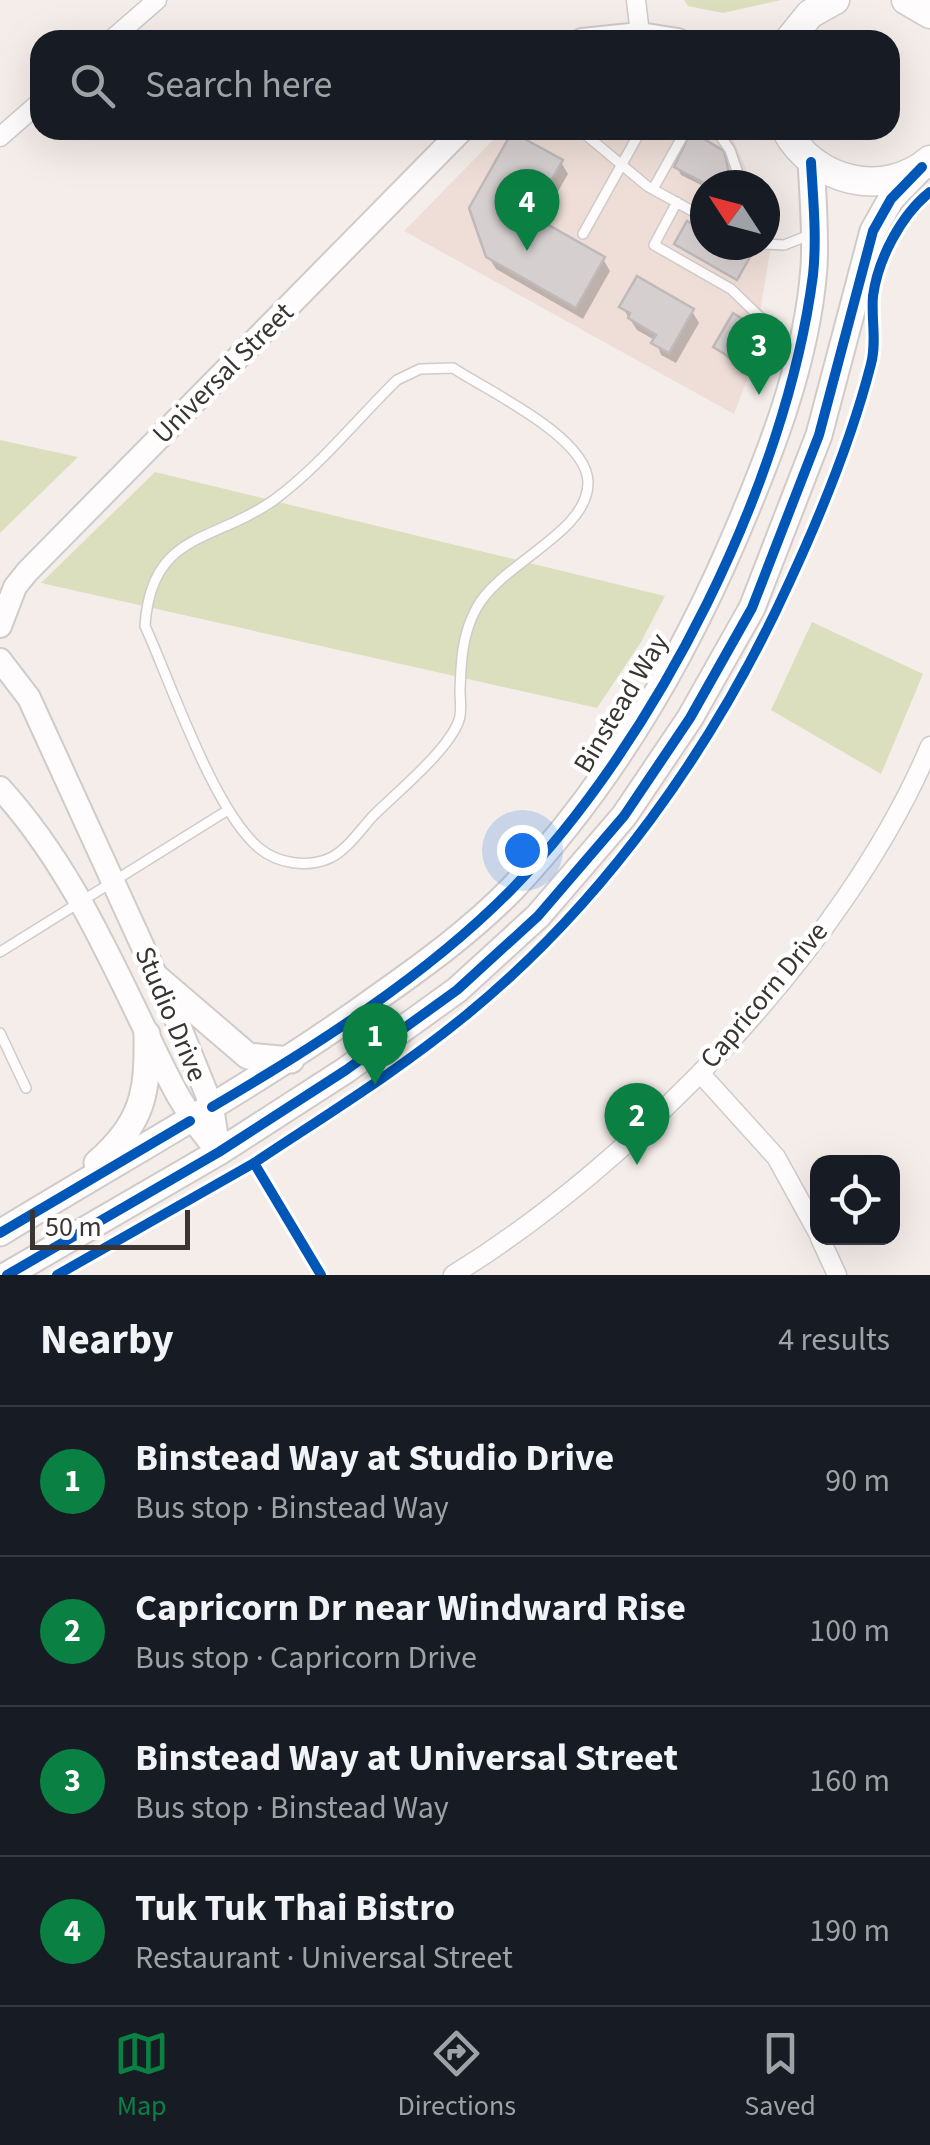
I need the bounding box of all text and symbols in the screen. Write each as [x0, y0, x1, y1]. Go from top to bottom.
search box [30, 30, 900, 140]
icon: search [65, 58, 120, 113]
text: Search here [145, 58, 332, 112]
pin: 4 [494, 168, 560, 251]
north arrow [690, 170, 780, 260]
street label: Universal Street [143, 293, 303, 453]
pin: 3 [726, 312, 792, 395]
street label: Binstead Way [564, 626, 678, 780]
your location [497, 825, 548, 876]
street label: Capricorn Drive [691, 913, 837, 1077]
street label: Studio Drive [125, 940, 217, 1088]
pin: 1 [342, 1002, 408, 1085]
pin: 2 [604, 1082, 670, 1165]
map controls [810, 1155, 900, 1245]
button: locate [810, 1155, 900, 1245]
scale bar [30, 1205, 190, 1250]
text: 50 m [45, 1207, 102, 1247]
text: Nearby [40, 1310, 174, 1370]
text: 4 results [778, 1317, 890, 1363]
text: Binstead Way at Studio Drive [135, 1431, 614, 1485]
text: 1 [64, 1458, 81, 1504]
text: 90 m [825, 1458, 890, 1504]
text: Bus stop · Binstead Way [135, 1485, 449, 1531]
text: Capricorn Dr near Windward Rise [135, 1581, 686, 1635]
text: 2 [64, 1608, 81, 1654]
text: 100 m [809, 1608, 890, 1654]
text: Bus stop · Capricorn Drive [135, 1635, 477, 1681]
text: Binstead Way at Universal Street [135, 1731, 678, 1785]
text: 3 [64, 1758, 81, 1804]
text: 160 m [809, 1758, 890, 1804]
text: Bus stop · Binstead Way [135, 1785, 449, 1831]
text: Tuk Tuk Thai Bistro [135, 1881, 455, 1935]
text: 4 [64, 1908, 81, 1954]
text: 190 m [809, 1908, 890, 1954]
text: Restaurant · Universal Street [135, 1935, 513, 1981]
tab: Map [114, 2026, 169, 2126]
tab: Directions [398, 2026, 516, 2126]
tab: Saved [744, 2026, 816, 2126]

